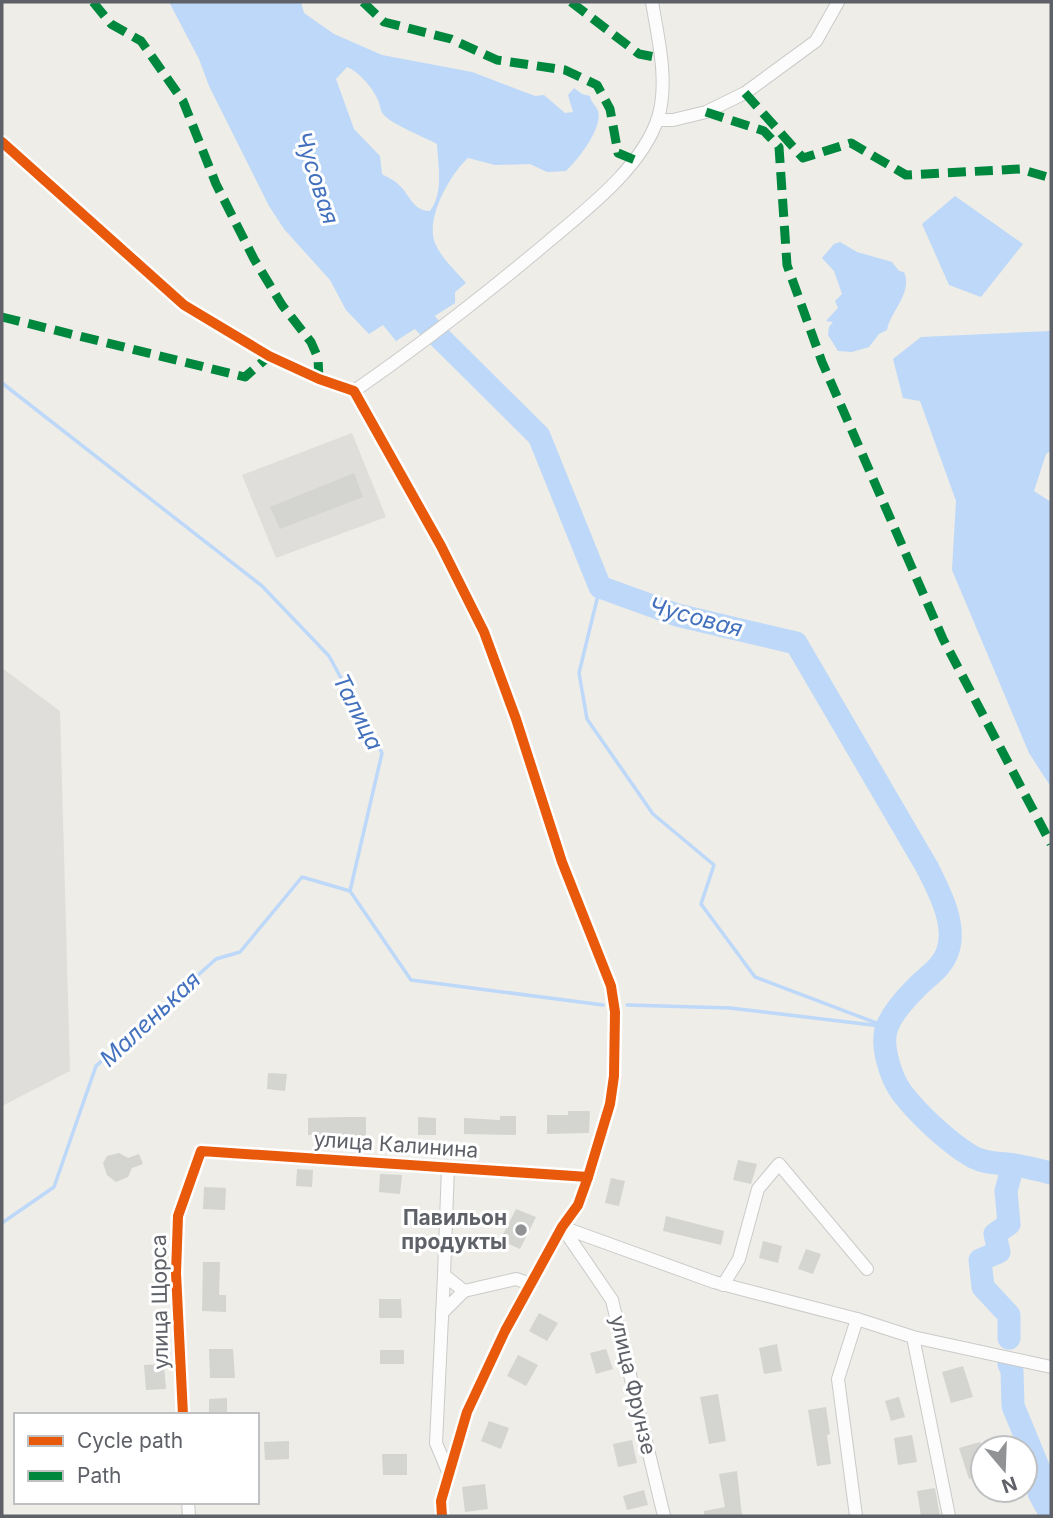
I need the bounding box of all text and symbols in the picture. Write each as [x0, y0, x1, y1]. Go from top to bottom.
water label: Чусовая [289, 128, 345, 228]
water label: Чусовая [646, 591, 746, 643]
water label: Талица [327, 669, 389, 755]
water label: Маленькая [94, 965, 206, 1073]
street label: улица Калинина [313, 1126, 479, 1163]
place label: Павильон продукты [401, 1205, 507, 1254]
marker: Павильон продукты [513, 1222, 529, 1238]
street label: улица Щорса [146, 1234, 173, 1370]
street label: улица Фрунзе [605, 1313, 662, 1457]
legend [14, 1413, 259, 1504]
text: Cycle path [77, 1428, 183, 1453]
north arrow [969, 1434, 1039, 1504]
text: Path [77, 1463, 122, 1488]
text: N [999, 1471, 1020, 1498]

